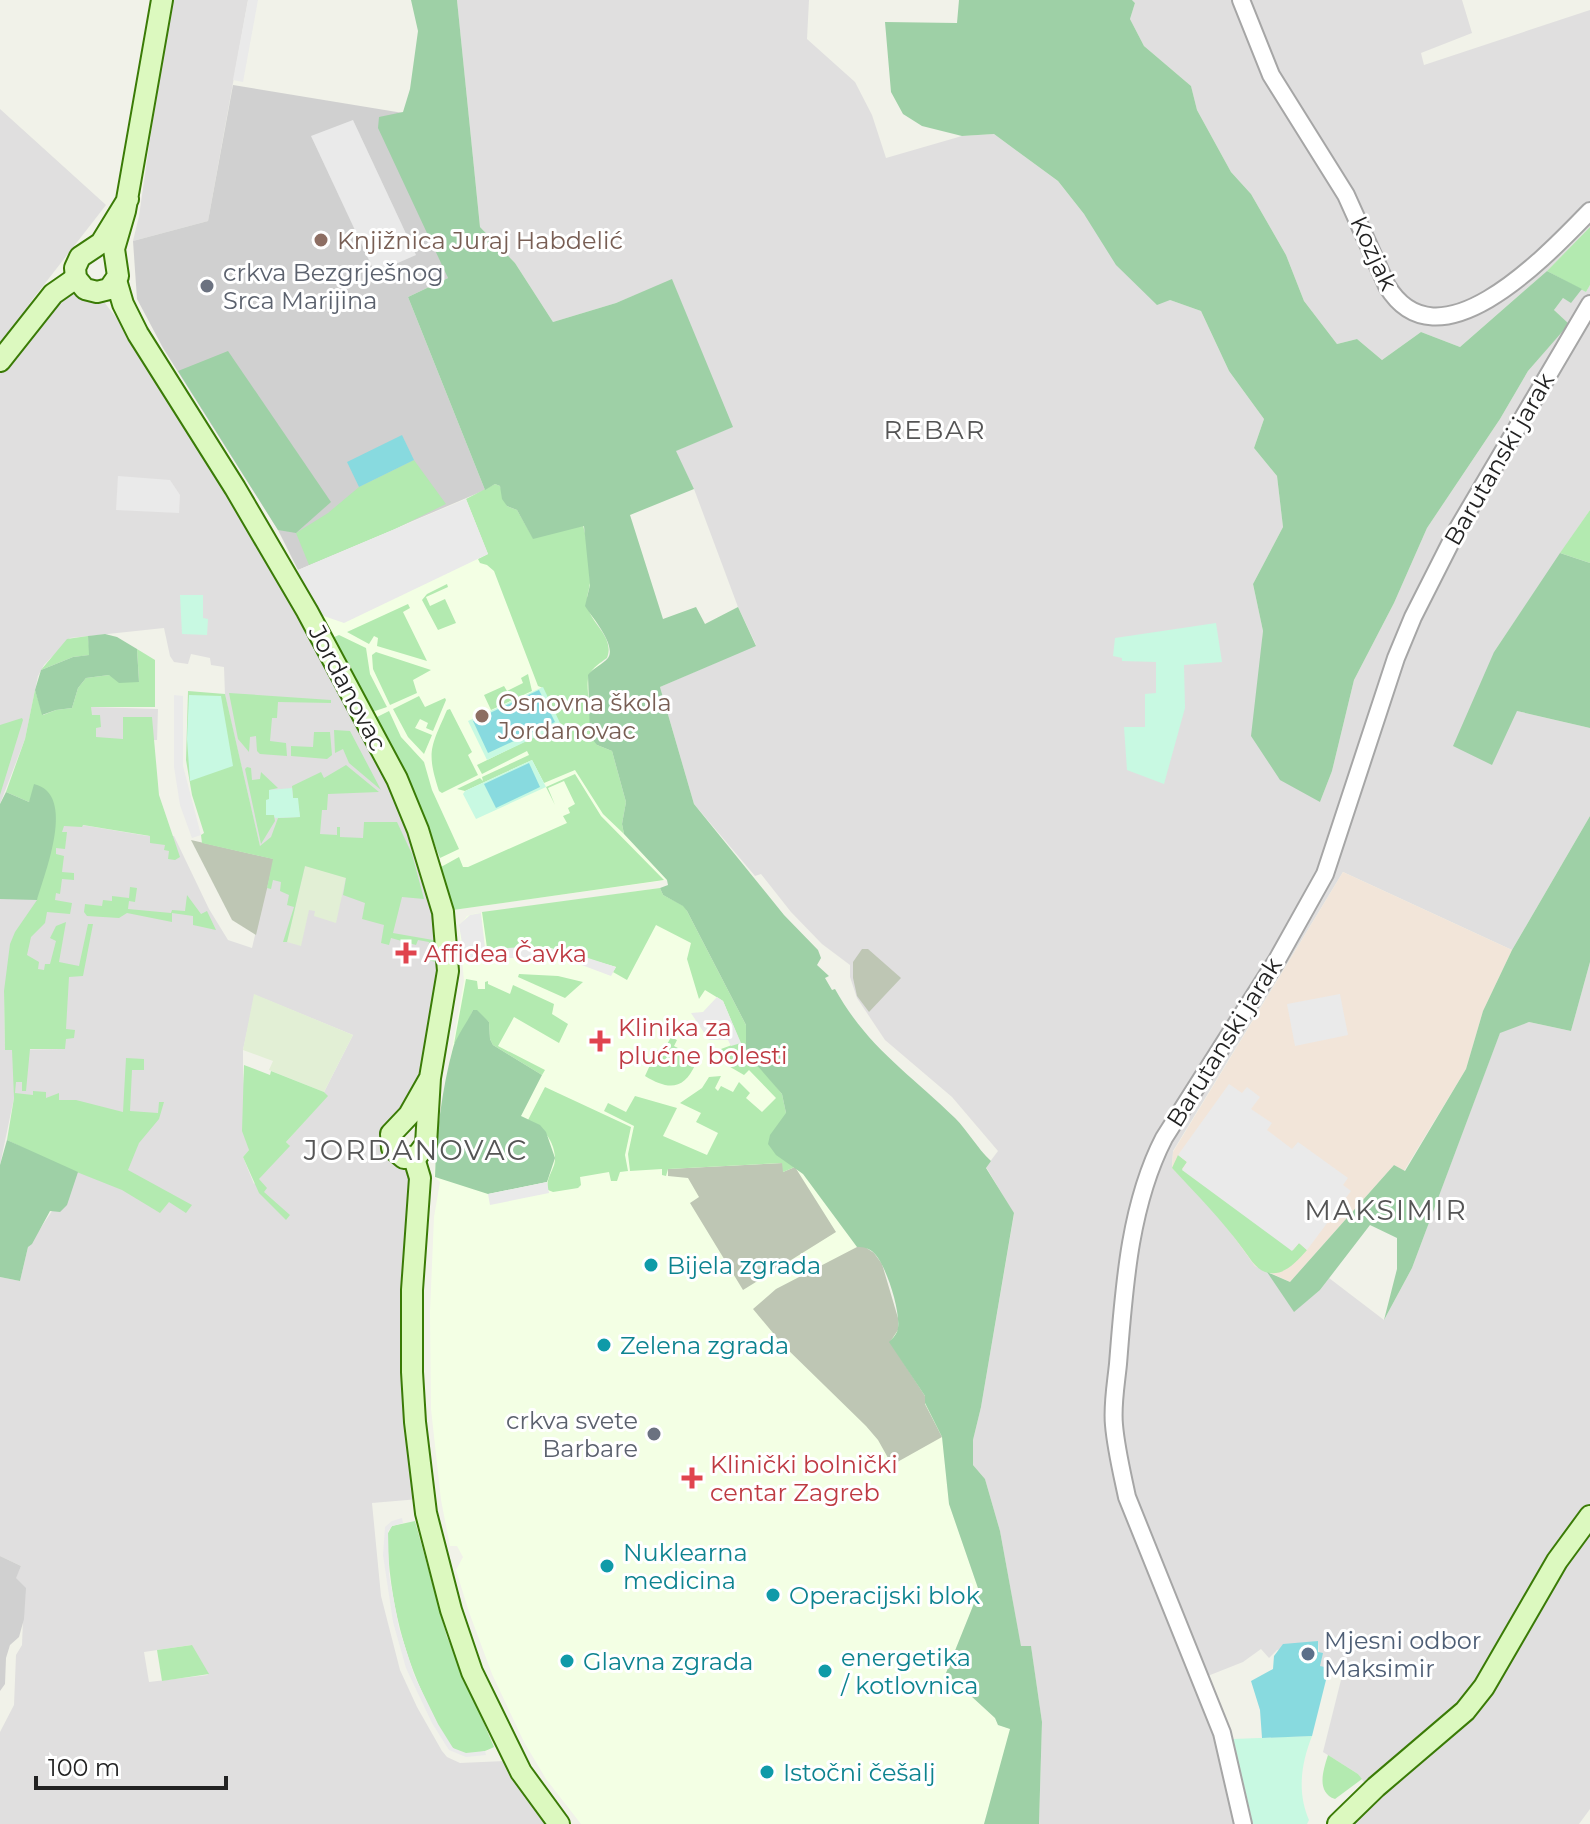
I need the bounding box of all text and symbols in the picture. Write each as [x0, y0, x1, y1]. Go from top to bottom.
street label: Kozjak [1344, 211, 1404, 295]
place label: Knjižnica Juraj Habdelić [337, 226, 623, 255]
marker: Knjižnica Juraj Habdelić [312, 231, 330, 249]
place label: crkva Bezgrješnog Srca Marijina [223, 258, 444, 315]
marker: crkva Bezgrješnog Srca Marijina [198, 277, 216, 295]
street label: Barutanski jarak [1438, 367, 1560, 550]
district label: REBAR [883, 414, 987, 446]
street label: Jordanovac [302, 619, 393, 756]
place label: Osnovna škola Jordanovac [497, 688, 672, 745]
marker: Osnovna škola Jordanovac [473, 707, 491, 725]
place label: Affidea Čavka [424, 939, 587, 968]
marker: Affidea Čavka [395, 942, 417, 964]
street label: Barutanski jarak [1160, 951, 1288, 1132]
place label: Klinika za plućne bolesti [618, 1013, 788, 1070]
marker: Klinika za plućne bolesti [589, 1030, 611, 1052]
district label: JORDANOVAC [303, 1133, 528, 1167]
district label: MAKSIMIR [1304, 1193, 1468, 1227]
place label: Bijela zgrada [667, 1251, 821, 1280]
marker: Bijela zgrada [642, 1256, 660, 1274]
place label: Zelena zgrada [620, 1331, 789, 1360]
marker: Zelena zgrada [595, 1336, 613, 1354]
place label: crkva svete Barbare [506, 1406, 638, 1463]
marker: crkva svete Barbare [645, 1425, 663, 1443]
place label: Klinički bolnički centar Zagreb [710, 1450, 898, 1507]
marker: Klinički bolnički centar Zagreb [681, 1467, 703, 1489]
place label: Nuklearna medicina [623, 1538, 748, 1595]
marker: Nuklearna medicina [598, 1557, 616, 1575]
place label: Operacijski blok [789, 1581, 981, 1610]
marker: Operacijski blok [764, 1586, 782, 1604]
place label: Mjesni odbor Maksimir [1324, 1626, 1481, 1683]
place label: energetika / kotlovnica [840, 1643, 978, 1700]
marker: Mjesni odbor Maksimir [1299, 1645, 1317, 1663]
place label: Glavna zgrada [583, 1647, 753, 1676]
marker: Glavna zgrada [558, 1652, 576, 1670]
marker: energetika / kotlovnica [816, 1662, 834, 1680]
scale bar [36, 1740, 226, 1790]
text: 100 m [48, 1753, 120, 1782]
place label: Istočni češalj [783, 1758, 935, 1787]
marker: Istočni češalj [758, 1763, 776, 1781]

